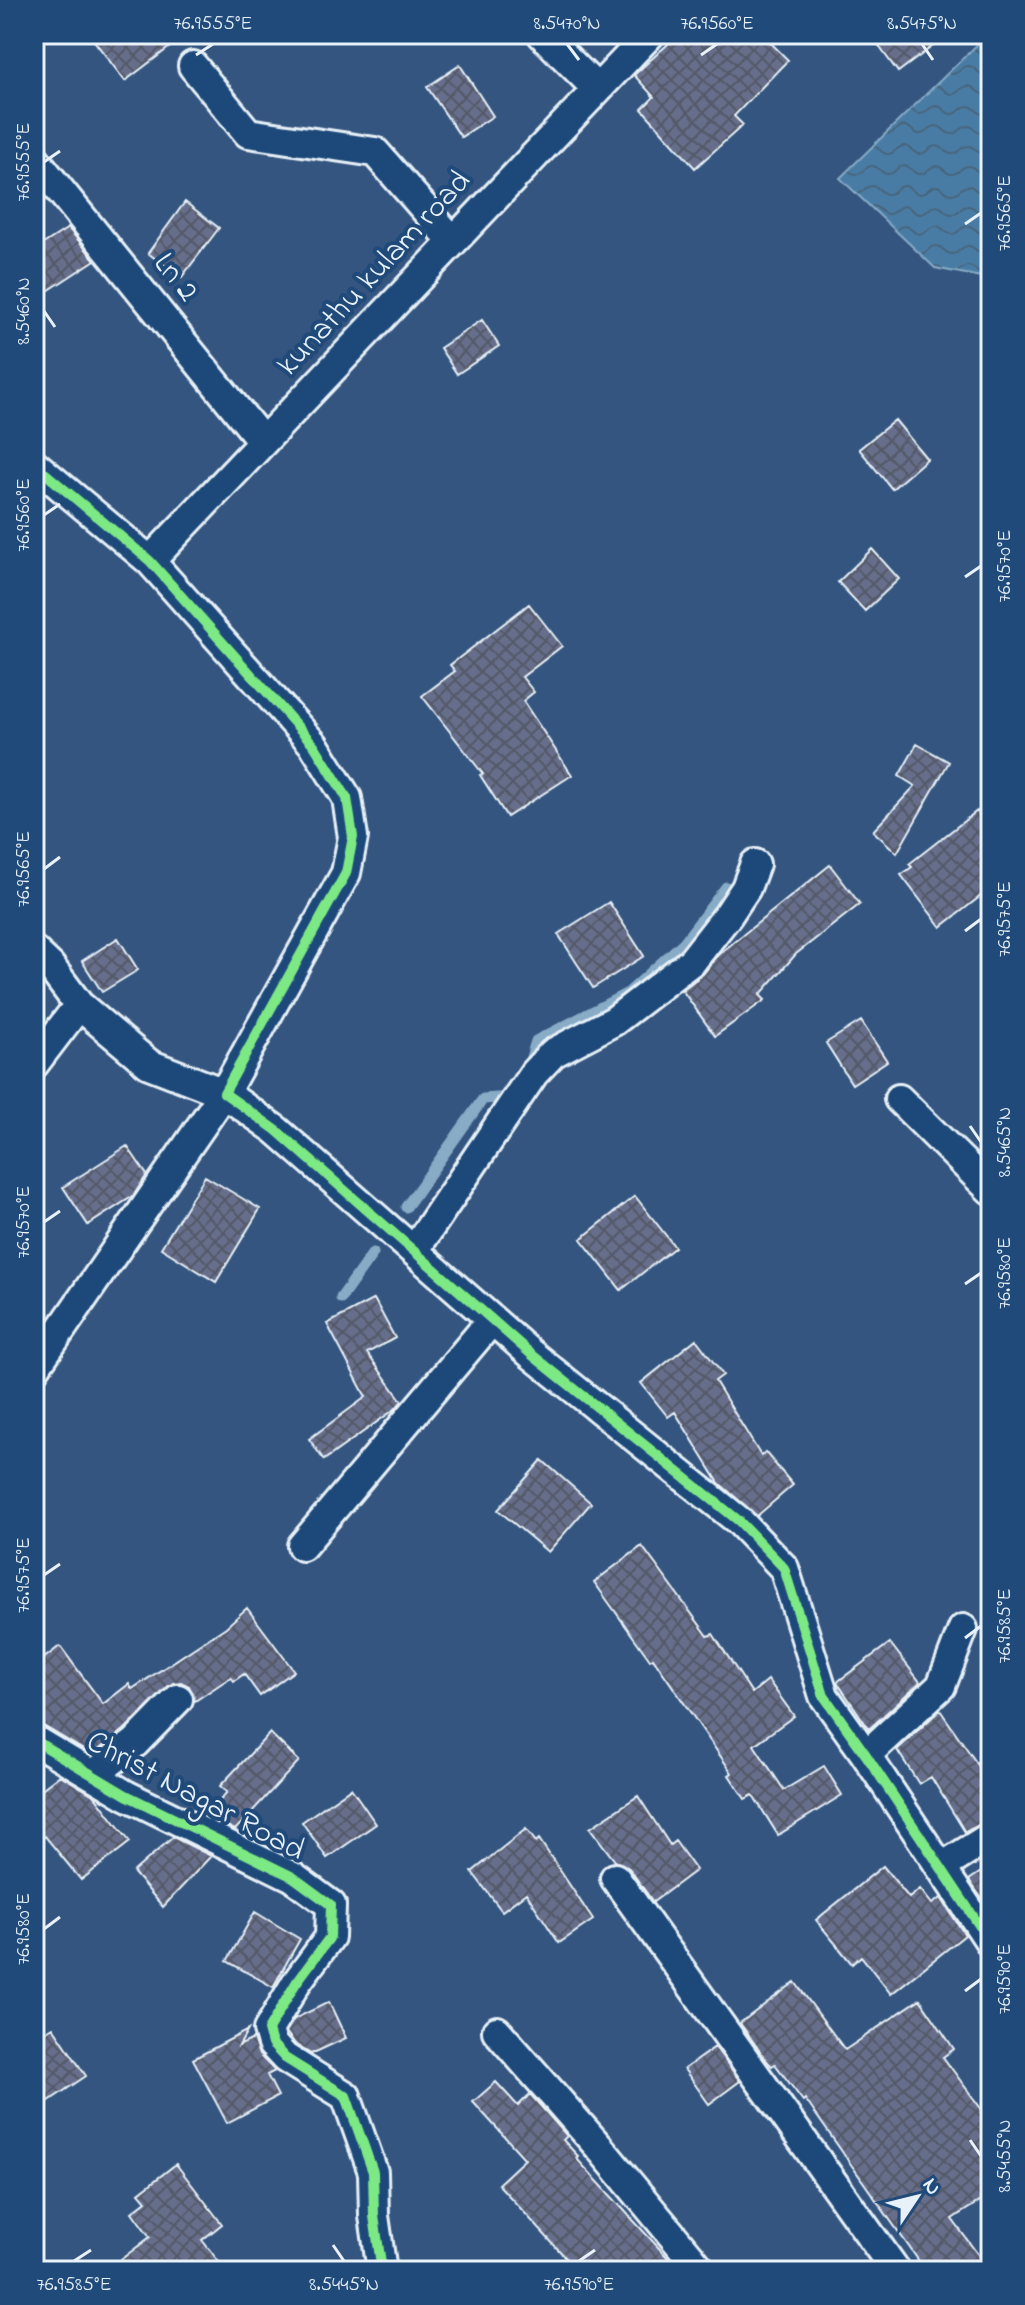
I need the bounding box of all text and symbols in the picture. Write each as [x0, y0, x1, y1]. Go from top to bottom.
text: 76.9555°E [174, 10, 252, 39]
text: 8.5470°N [534, 10, 601, 39]
text: 76.9560°E [680, 10, 754, 39]
text: 8.5475°N [887, 10, 957, 39]
text: 76.9555°E [10, 123, 39, 201]
street label: kunathu kulam road [267, 160, 483, 388]
text: 76.9565°E [991, 175, 1020, 251]
street label: Ln 2 [141, 243, 210, 313]
text: 8.5460°N [10, 277, 39, 345]
text: 76.9560°E [10, 478, 39, 552]
text: 76.9570°E [991, 530, 1020, 602]
text: 76.9565°E [10, 831, 39, 907]
text: 76.9575°E [991, 881, 1020, 957]
text: 8.5465°N [991, 1107, 1020, 1177]
text: 76.9570°E [10, 1186, 39, 1258]
text: 76.9580°E [991, 1237, 1020, 1309]
text: 76.9575°E [10, 1537, 39, 1613]
text: 76.9585°E [991, 1589, 1020, 1664]
street label: Christ Nagar Road [77, 1720, 313, 1874]
text: 76.9580°E [10, 1893, 39, 1965]
text: 76.9590°E [991, 1944, 1020, 2014]
text: 8.5455°N [991, 2120, 1020, 2193]
north arrow [877, 2157, 957, 2237]
text: N [914, 2172, 948, 2203]
text: 76.9585°E [37, 2271, 112, 2300]
text: 8.5445°N [309, 2271, 379, 2300]
text: 76.9590°E [544, 2271, 614, 2300]

